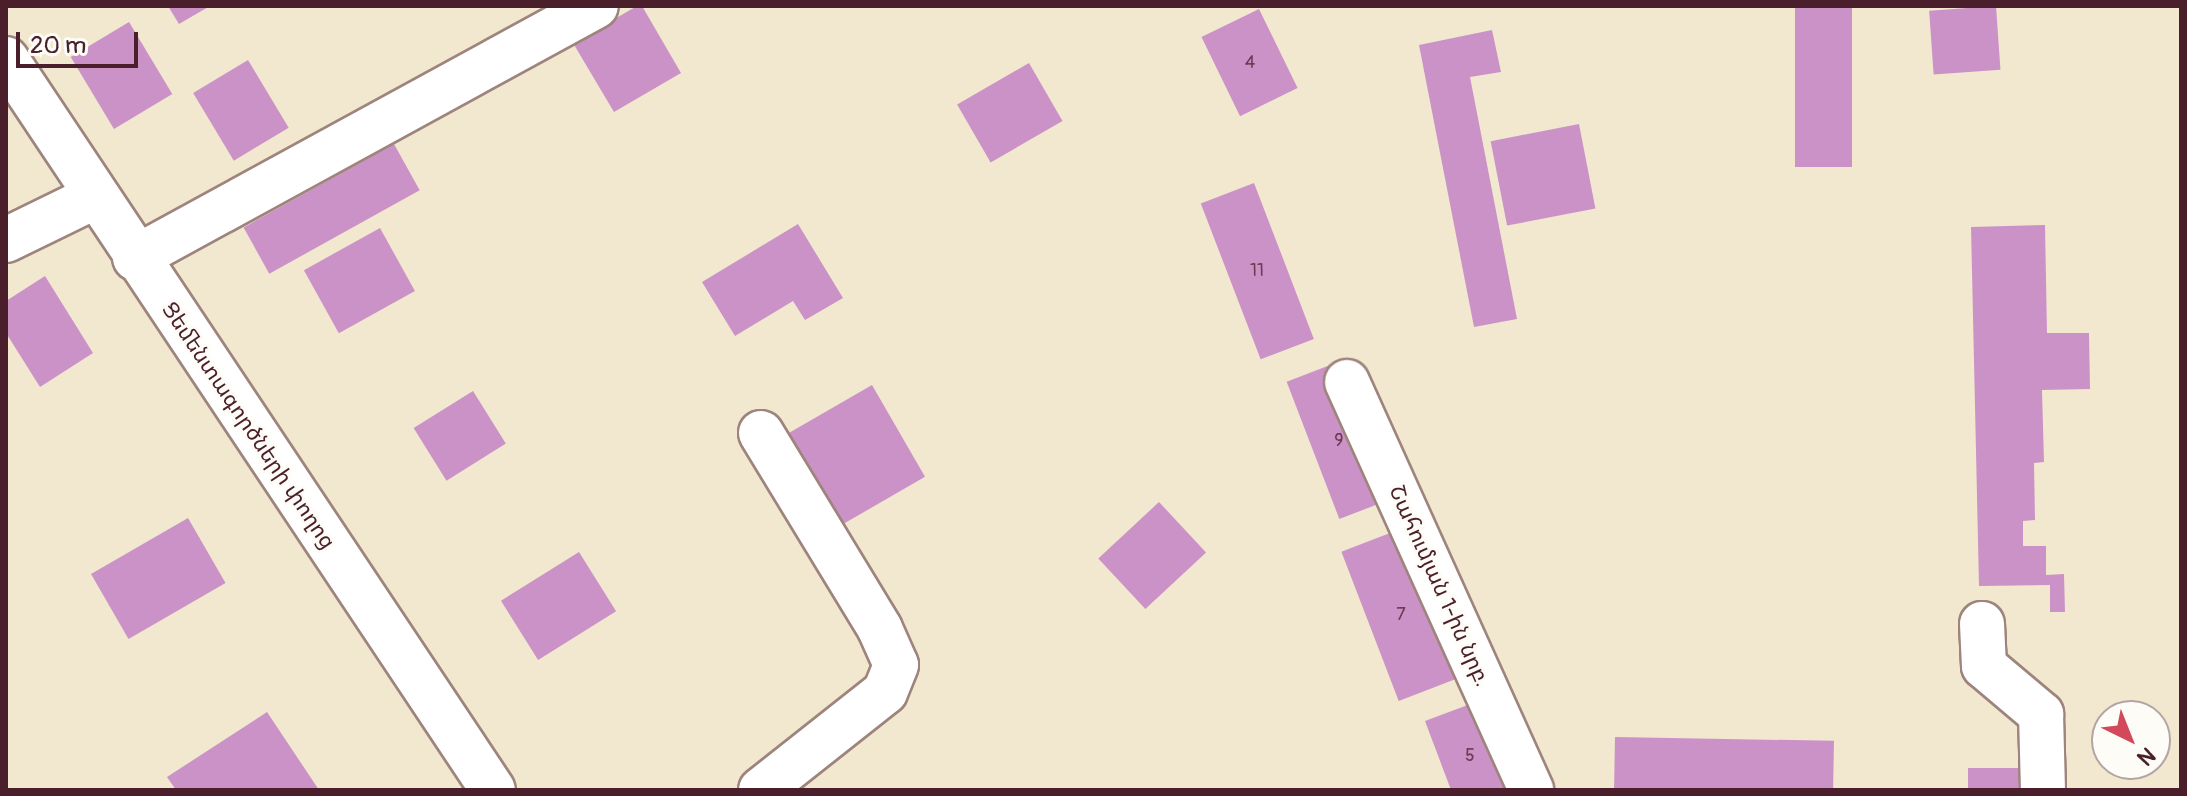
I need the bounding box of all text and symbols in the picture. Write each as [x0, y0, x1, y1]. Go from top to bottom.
scale bar [20, 16, 142, 66]
text: 20 m [30, 31, 86, 60]
house number: 4 [1245, 52, 1255, 74]
house number: 11 [1250, 260, 1264, 282]
street label: Ցեմենտագործների փողոց [155, 298, 341, 554]
house number: 9 [1334, 430, 1344, 452]
street label: Շահումյան 1-ին նրբ. [1383, 481, 1495, 691]
house number: 7 [1396, 604, 1406, 626]
north arrow [2091, 700, 2171, 780]
text: N [2131, 741, 2161, 771]
house number: 5 [1465, 745, 1475, 767]

